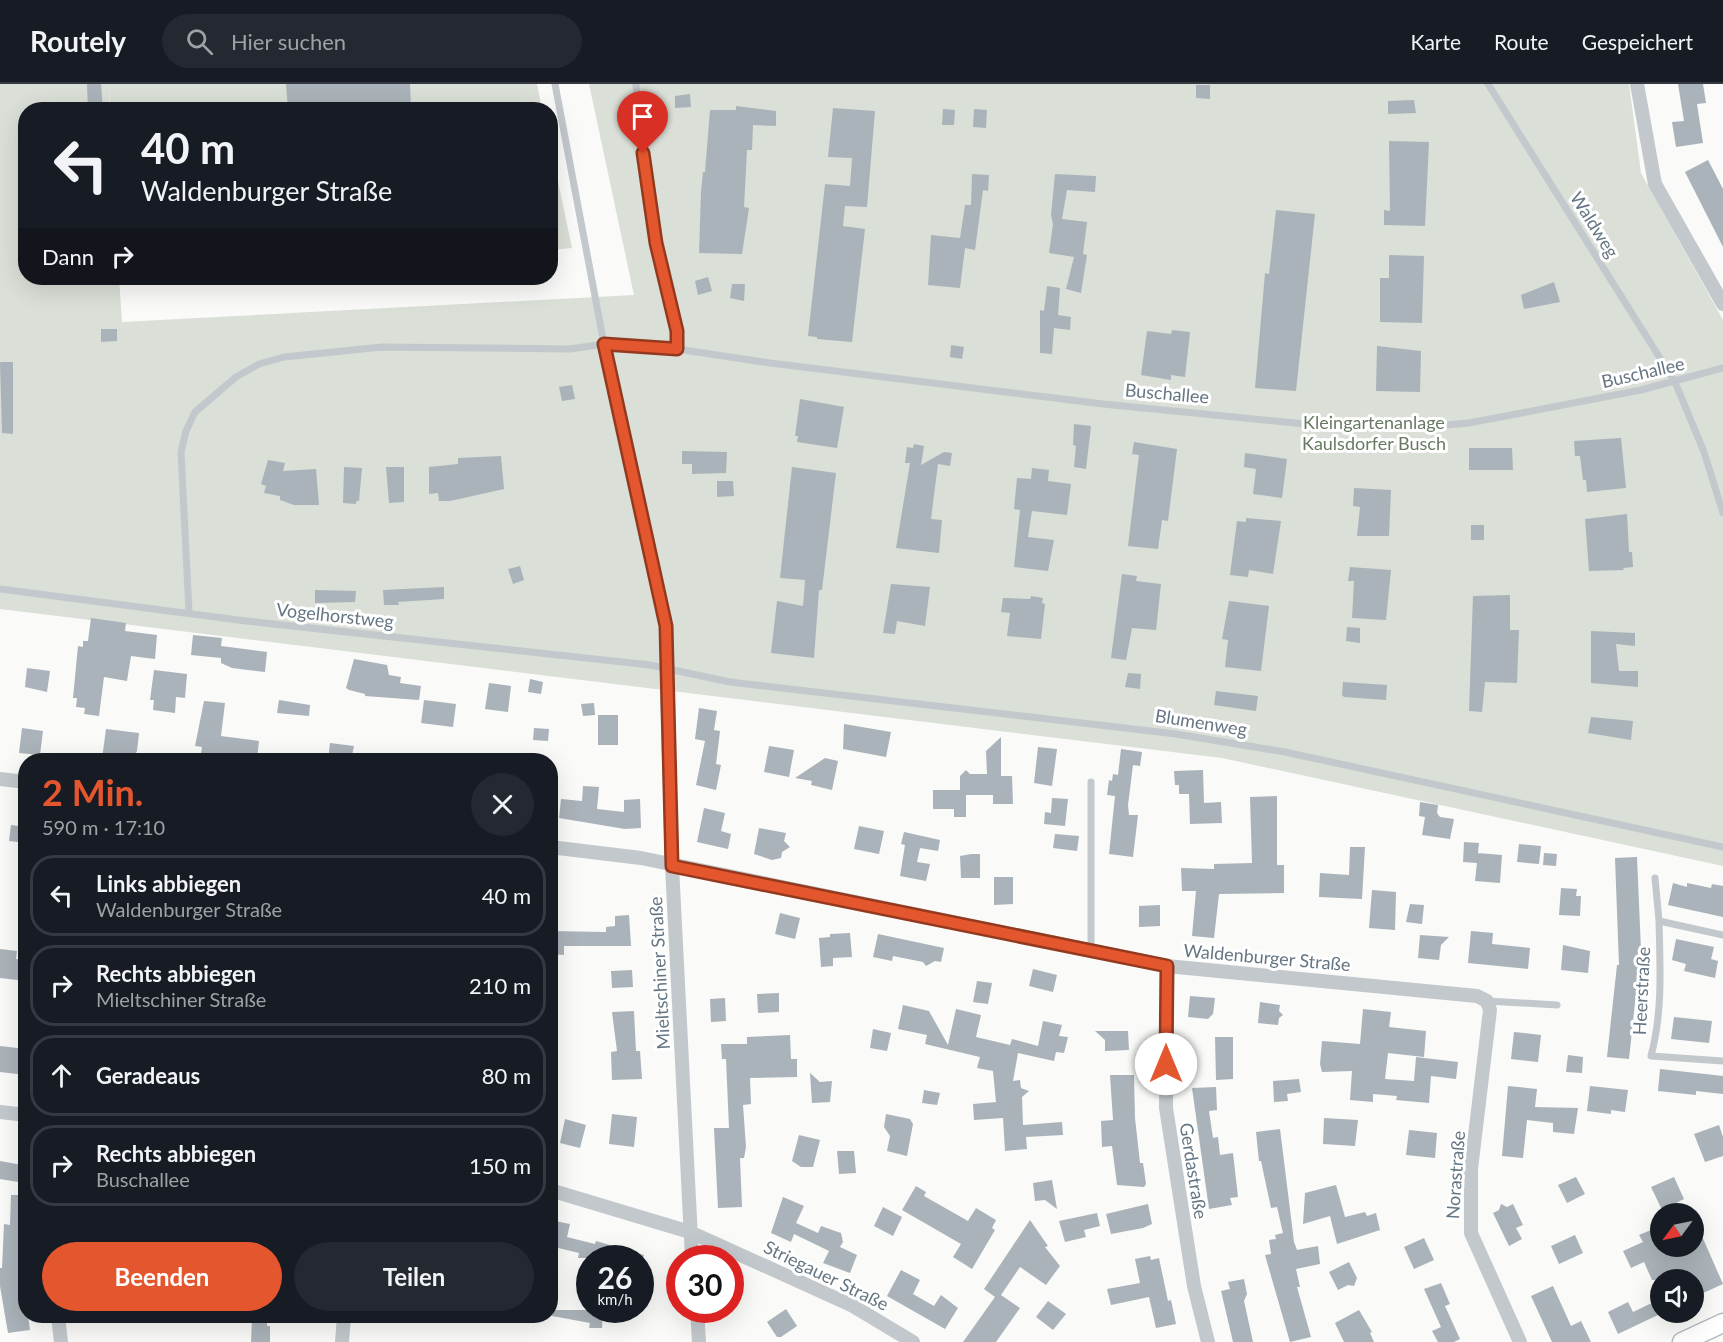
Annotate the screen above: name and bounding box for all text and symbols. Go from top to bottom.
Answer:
search box [162,14,582,68]
text: Routely [30,24,126,58]
icon: search [183,25,216,58]
text: Hier suchen [231,28,346,55]
text: Karte [1411,29,1461,54]
text: Route [1494,29,1549,54]
text: Gespeichert [1582,29,1693,54]
pin [617,91,668,153]
icon: arrive [626,100,659,133]
text: 40 m [141,123,235,173]
icon: left [42,126,120,204]
text: Waldenburger Straße [141,174,392,207]
street label: Waldweg [1566,187,1624,262]
icon: right [106,240,139,273]
text: Dann [42,243,94,270]
street label: Buschallee [1599,352,1686,392]
street label: Buschallee [1124,378,1210,408]
park label: Kleingartenanlage Kaulsdorfer Busch [1302,411,1446,454]
street label: Vogelhorstweg [275,598,395,632]
street label: Blumenweg [1154,704,1249,740]
text: 2 Min. [42,770,143,814]
button: close [471,773,534,836]
text: 590 m · 17:10 [42,815,165,839]
text: Links abbiegen [96,870,241,897]
icon: left [45,879,78,912]
text: 40 m [482,882,531,909]
street label: Mieltschiner Straße [644,896,674,1050]
text: Waldenburger Straße [96,897,282,921]
street label: Waldenburger Straße [1183,939,1351,975]
street label: Heerstraße [1628,946,1654,1036]
text: Rechts abbiegen [96,960,256,987]
icon: right [45,969,78,1002]
text: 210 m [469,972,531,999]
text: Mieltschiner Straße [96,987,266,1011]
position arrow [1134,1032,1198,1096]
icon: ahead [45,1059,78,1092]
text: Geradeaus [96,1062,200,1089]
text: 80 m [482,1062,531,1089]
street label: Gerdastraße [1176,1121,1212,1221]
street label: Norastraße [1441,1130,1469,1220]
text: Rechts abbiegen [96,1140,256,1167]
icon: right [45,1149,78,1182]
text: 150 m [469,1152,531,1179]
text: Buschallee [96,1167,190,1191]
north arrow [1650,1203,1704,1257]
map controls [1650,1203,1704,1323]
street label: Striegauer Straße [761,1235,892,1315]
button: Beenden [42,1242,282,1311]
button: Teilen [294,1242,534,1311]
speed limit sign: 30 [666,1245,744,1323]
text: 26 [598,1259,632,1295]
button: sound [1650,1269,1704,1323]
text: km/h [597,1290,633,1308]

